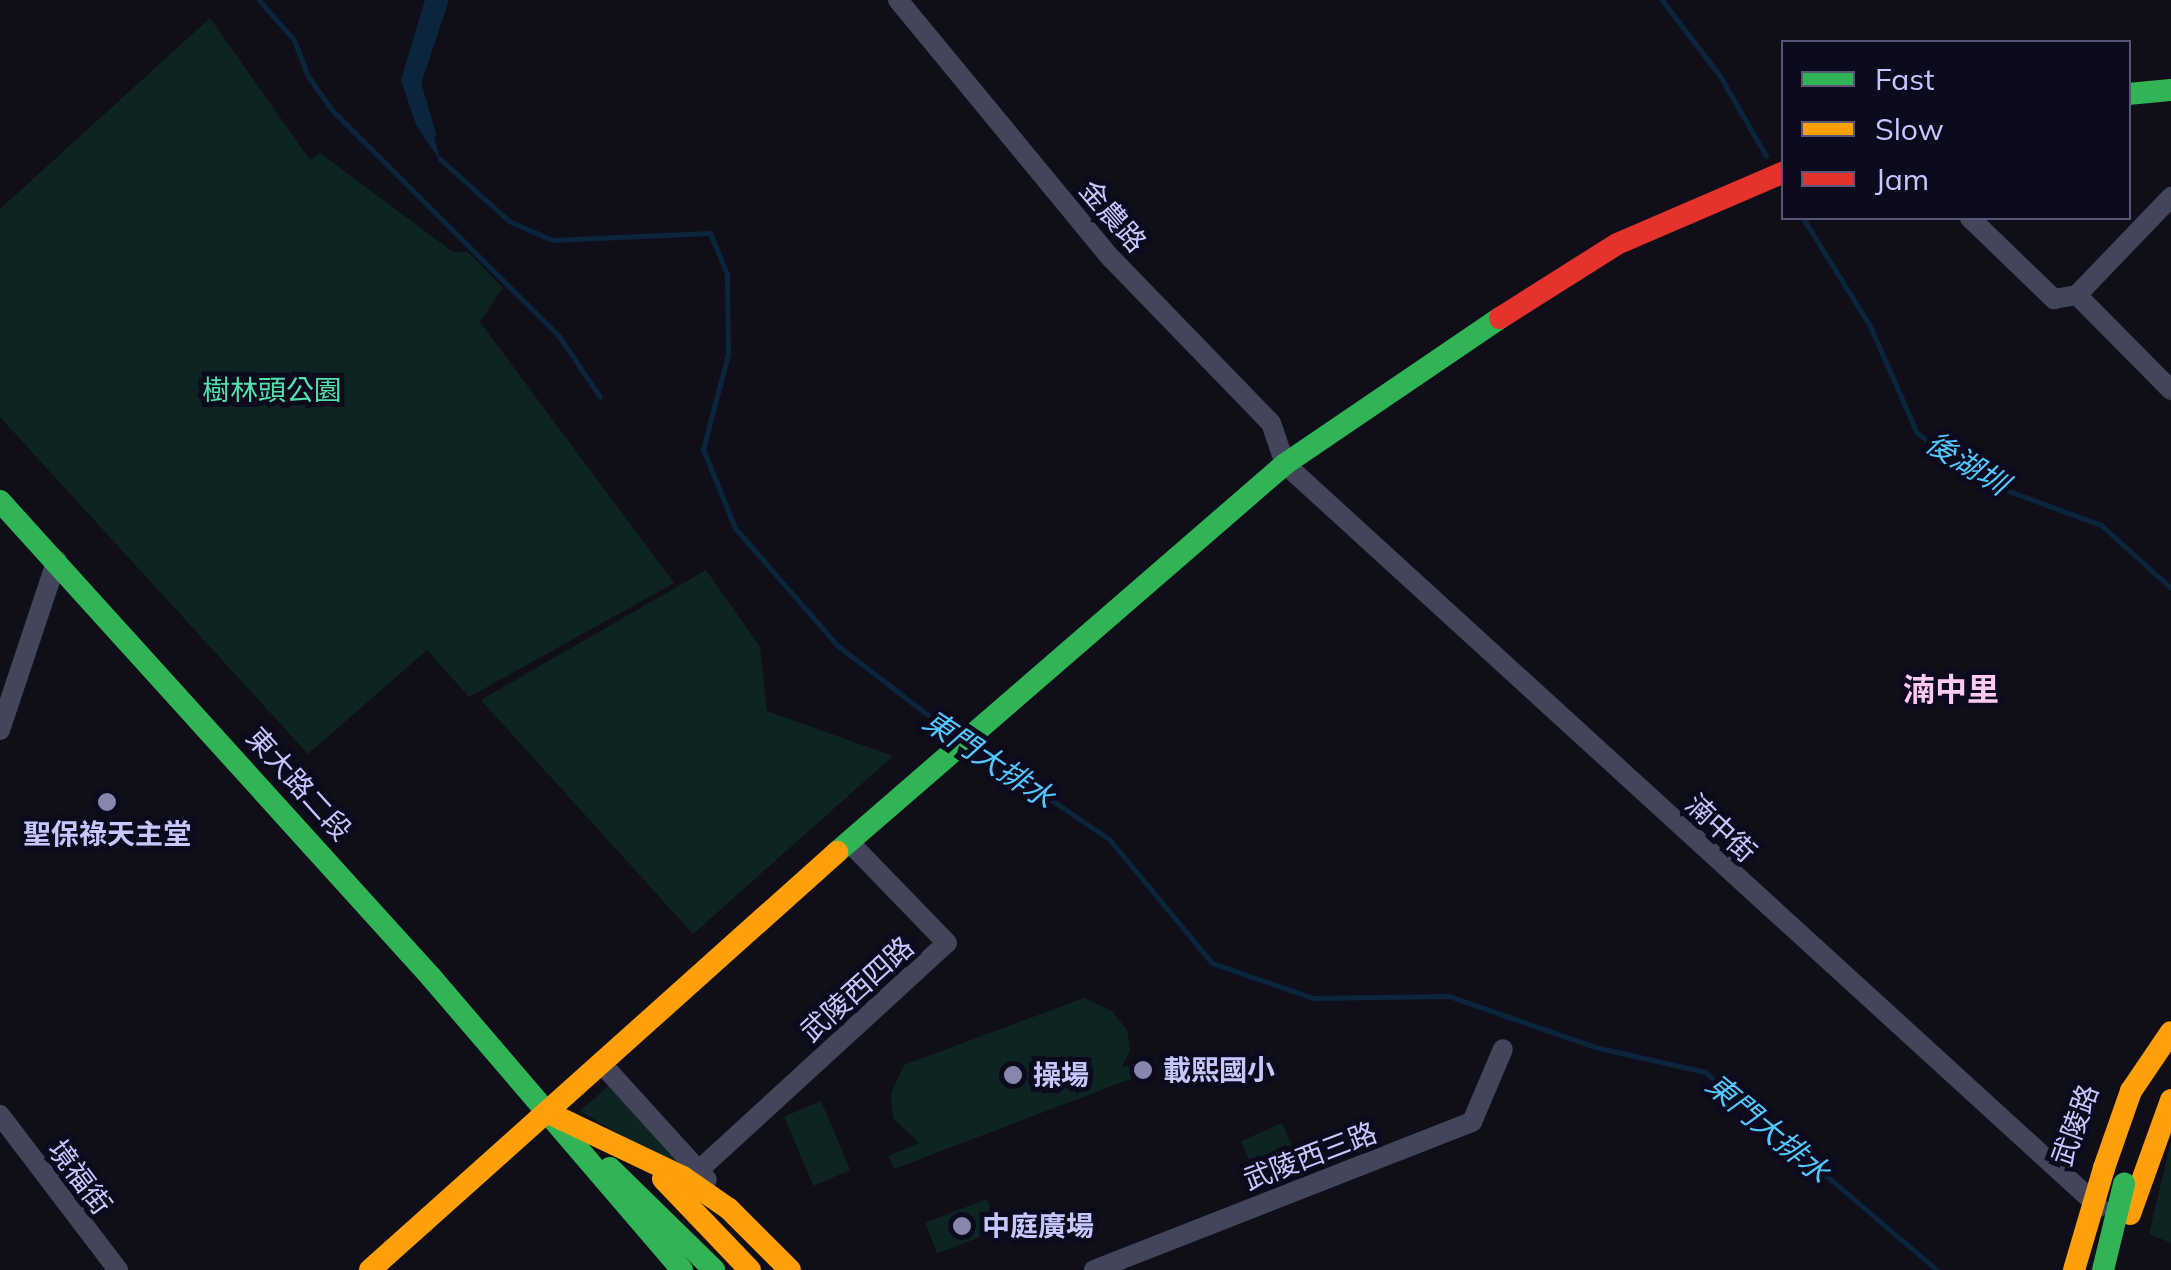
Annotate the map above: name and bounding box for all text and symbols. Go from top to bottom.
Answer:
legend [1781,40,2131,220]
text: Fast [1875,60,1935,98]
text: Slow [1875,110,1944,148]
text: Jam [1875,160,1929,198]
street label: 金農路 [1073,173,1153,259]
park label: 樹林頭公園 [202,373,342,407]
water label: 後湖圳 [1919,424,2015,502]
district label: 湳中里 [1903,670,1999,708]
water label: 東門大排水 [917,702,1061,816]
street label: 東大路二段 [240,721,358,847]
street label: 湳中街 [1679,787,1763,869]
marker: 聖保祿天主堂 [96,791,118,813]
place label: 聖保祿天主堂 [23,817,191,851]
street label: 武陵西四路 [794,930,920,1048]
place label: 載熙國小 [1163,1053,1275,1087]
place label: 操場 [1033,1058,1089,1092]
marker: 載熙國小 [1132,1059,1154,1081]
marker: 操場 [1002,1064,1024,1086]
water label: 東門大排水 [1699,1066,1837,1190]
street label: 武陵路 [2045,1080,2105,1170]
street label: 武陵西三路 [1239,1115,1381,1197]
street label: 境福街 [41,1133,119,1221]
place label: 中庭廣場 [982,1209,1094,1243]
marker: 中庭廣場 [951,1215,973,1237]

